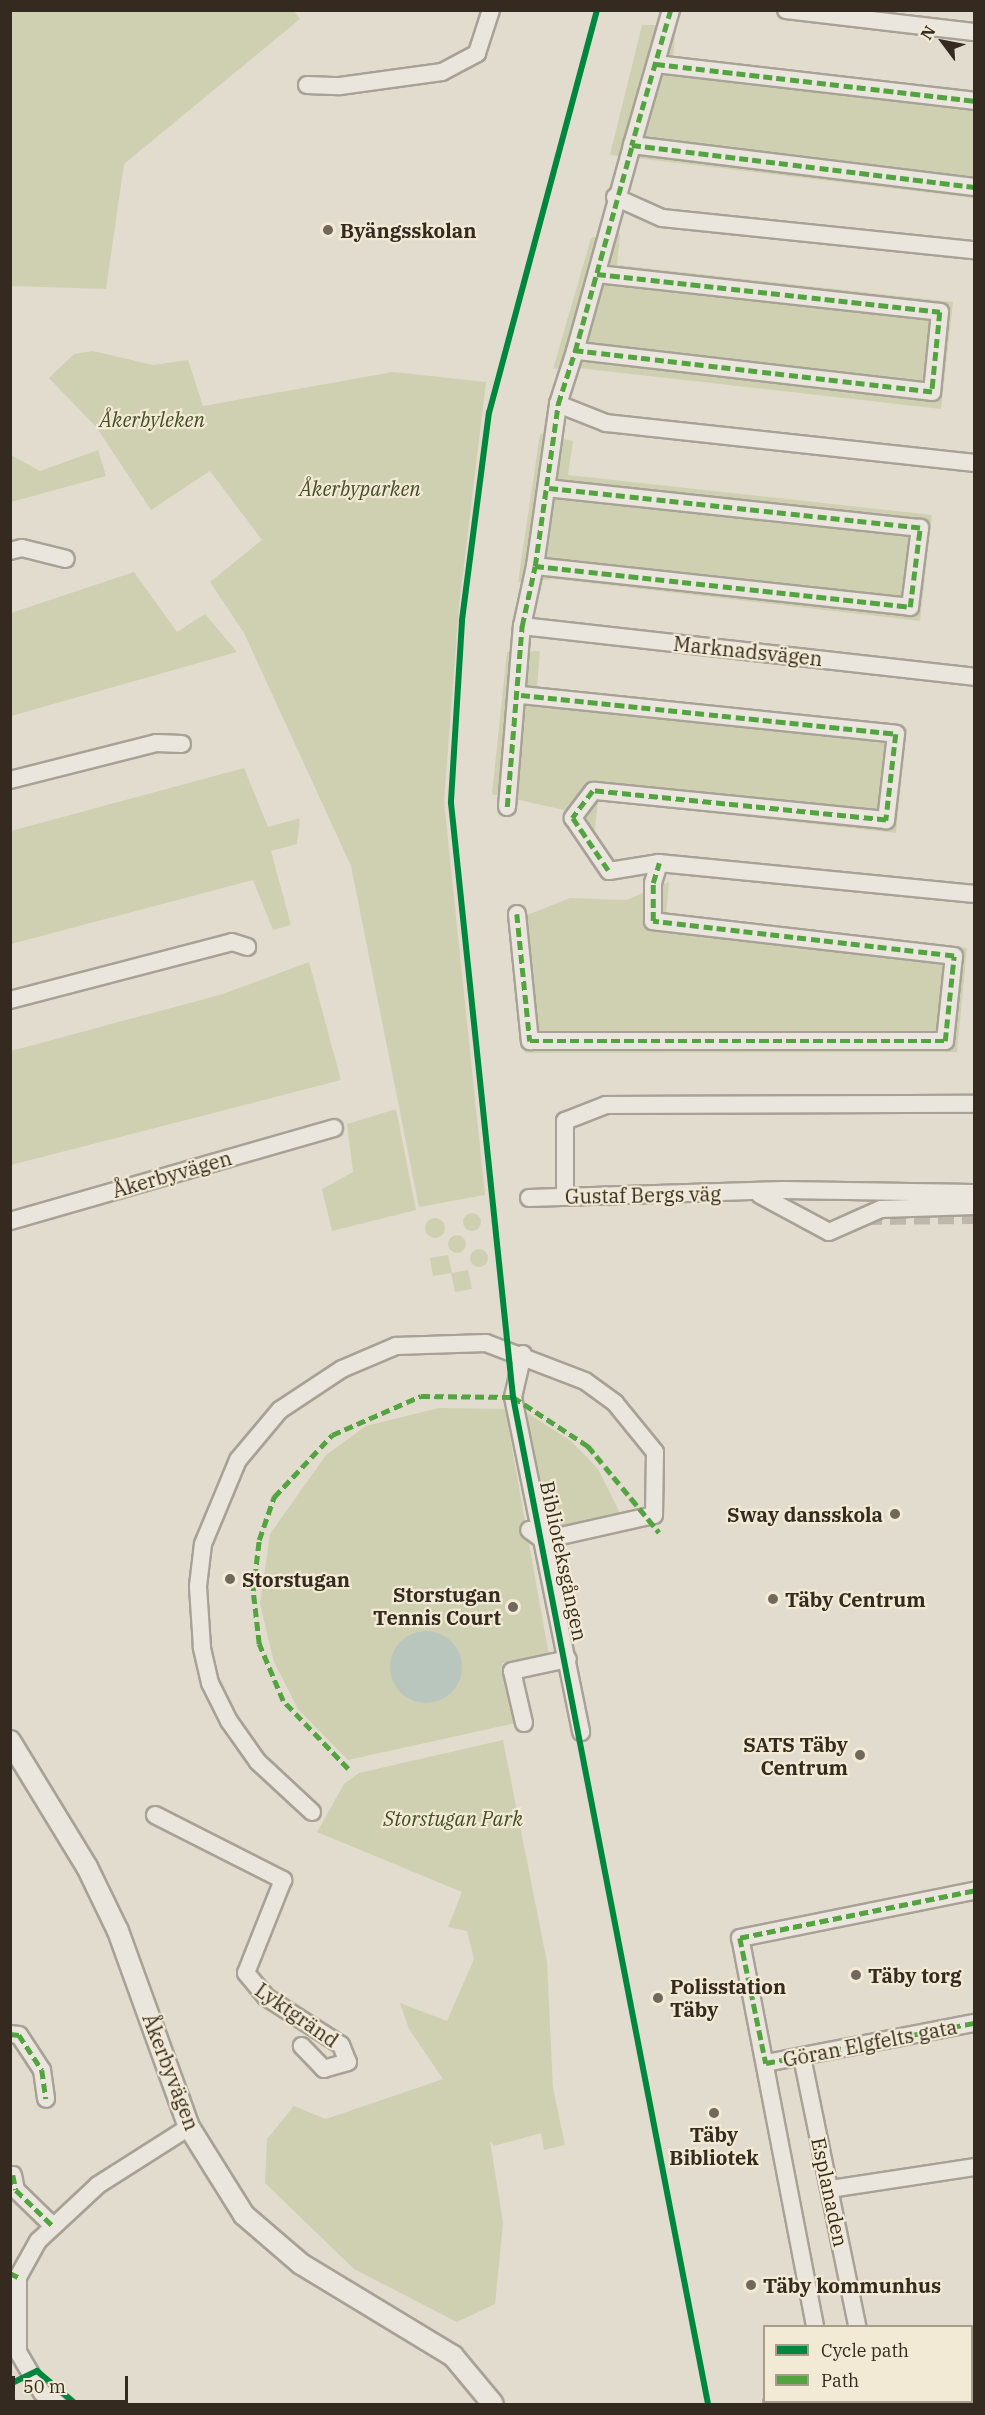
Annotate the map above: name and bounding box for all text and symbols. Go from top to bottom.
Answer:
north arrow [913,12,973,72]
text: N [916,22,940,43]
place label: Byängsskolan [340,218,476,242]
marker: Byängsskolan [321,223,335,237]
park label: Åkerbyleken [99,407,205,431]
park label: Åkerbyparken [299,476,421,500]
street label: Marknadsvägen [672,631,824,671]
street label: Åkerbyvägen [110,1146,234,1202]
street label: Gustaf Bergs väg [565,1182,721,1208]
street label: Biblioteksgången [535,1479,593,1643]
place label: Sway dansskola [727,1502,883,1526]
marker: Sway dansskola [888,1507,902,1521]
place label: Storstugan [242,1567,350,1591]
marker: Storstugan [223,1572,237,1586]
place label: Storstugan Tennis Court [373,1583,501,1630]
place label: Täby Centrum [785,1587,926,1611]
marker: Täby Centrum [766,1592,780,1606]
marker: Storstugan Tennis Court [506,1600,520,1614]
place label: SATS Täby Centrum [743,1732,848,1779]
marker: SATS Täby Centrum [853,1748,867,1762]
park label: Storstugan Park [383,1806,523,1830]
place label: Täby torg [868,1963,962,1987]
marker: Täby torg [849,1968,863,1982]
place label: Polisstation Täby [670,1974,786,2021]
street label: Lyktgränd [251,1978,343,2052]
marker: Polisstation Täby [651,1991,665,2005]
street label: Åkerbyvägen [138,2010,204,2134]
street label: Göran Elgfelts gata [781,2014,959,2072]
marker: Täby Bibliotek [707,2106,721,2120]
place label: Täby Bibliotek [669,2122,759,2169]
street label: Esplanaden [807,2135,853,2249]
place label: Täby kommunhus [763,2273,941,2297]
marker: Täby kommunhus [744,2278,758,2292]
legend [763,2325,973,2403]
text: Cycle path [821,2339,909,2362]
scale bar [15,2364,130,2402]
text: Path [821,2369,859,2392]
text: 50 m [23,2375,66,2398]

